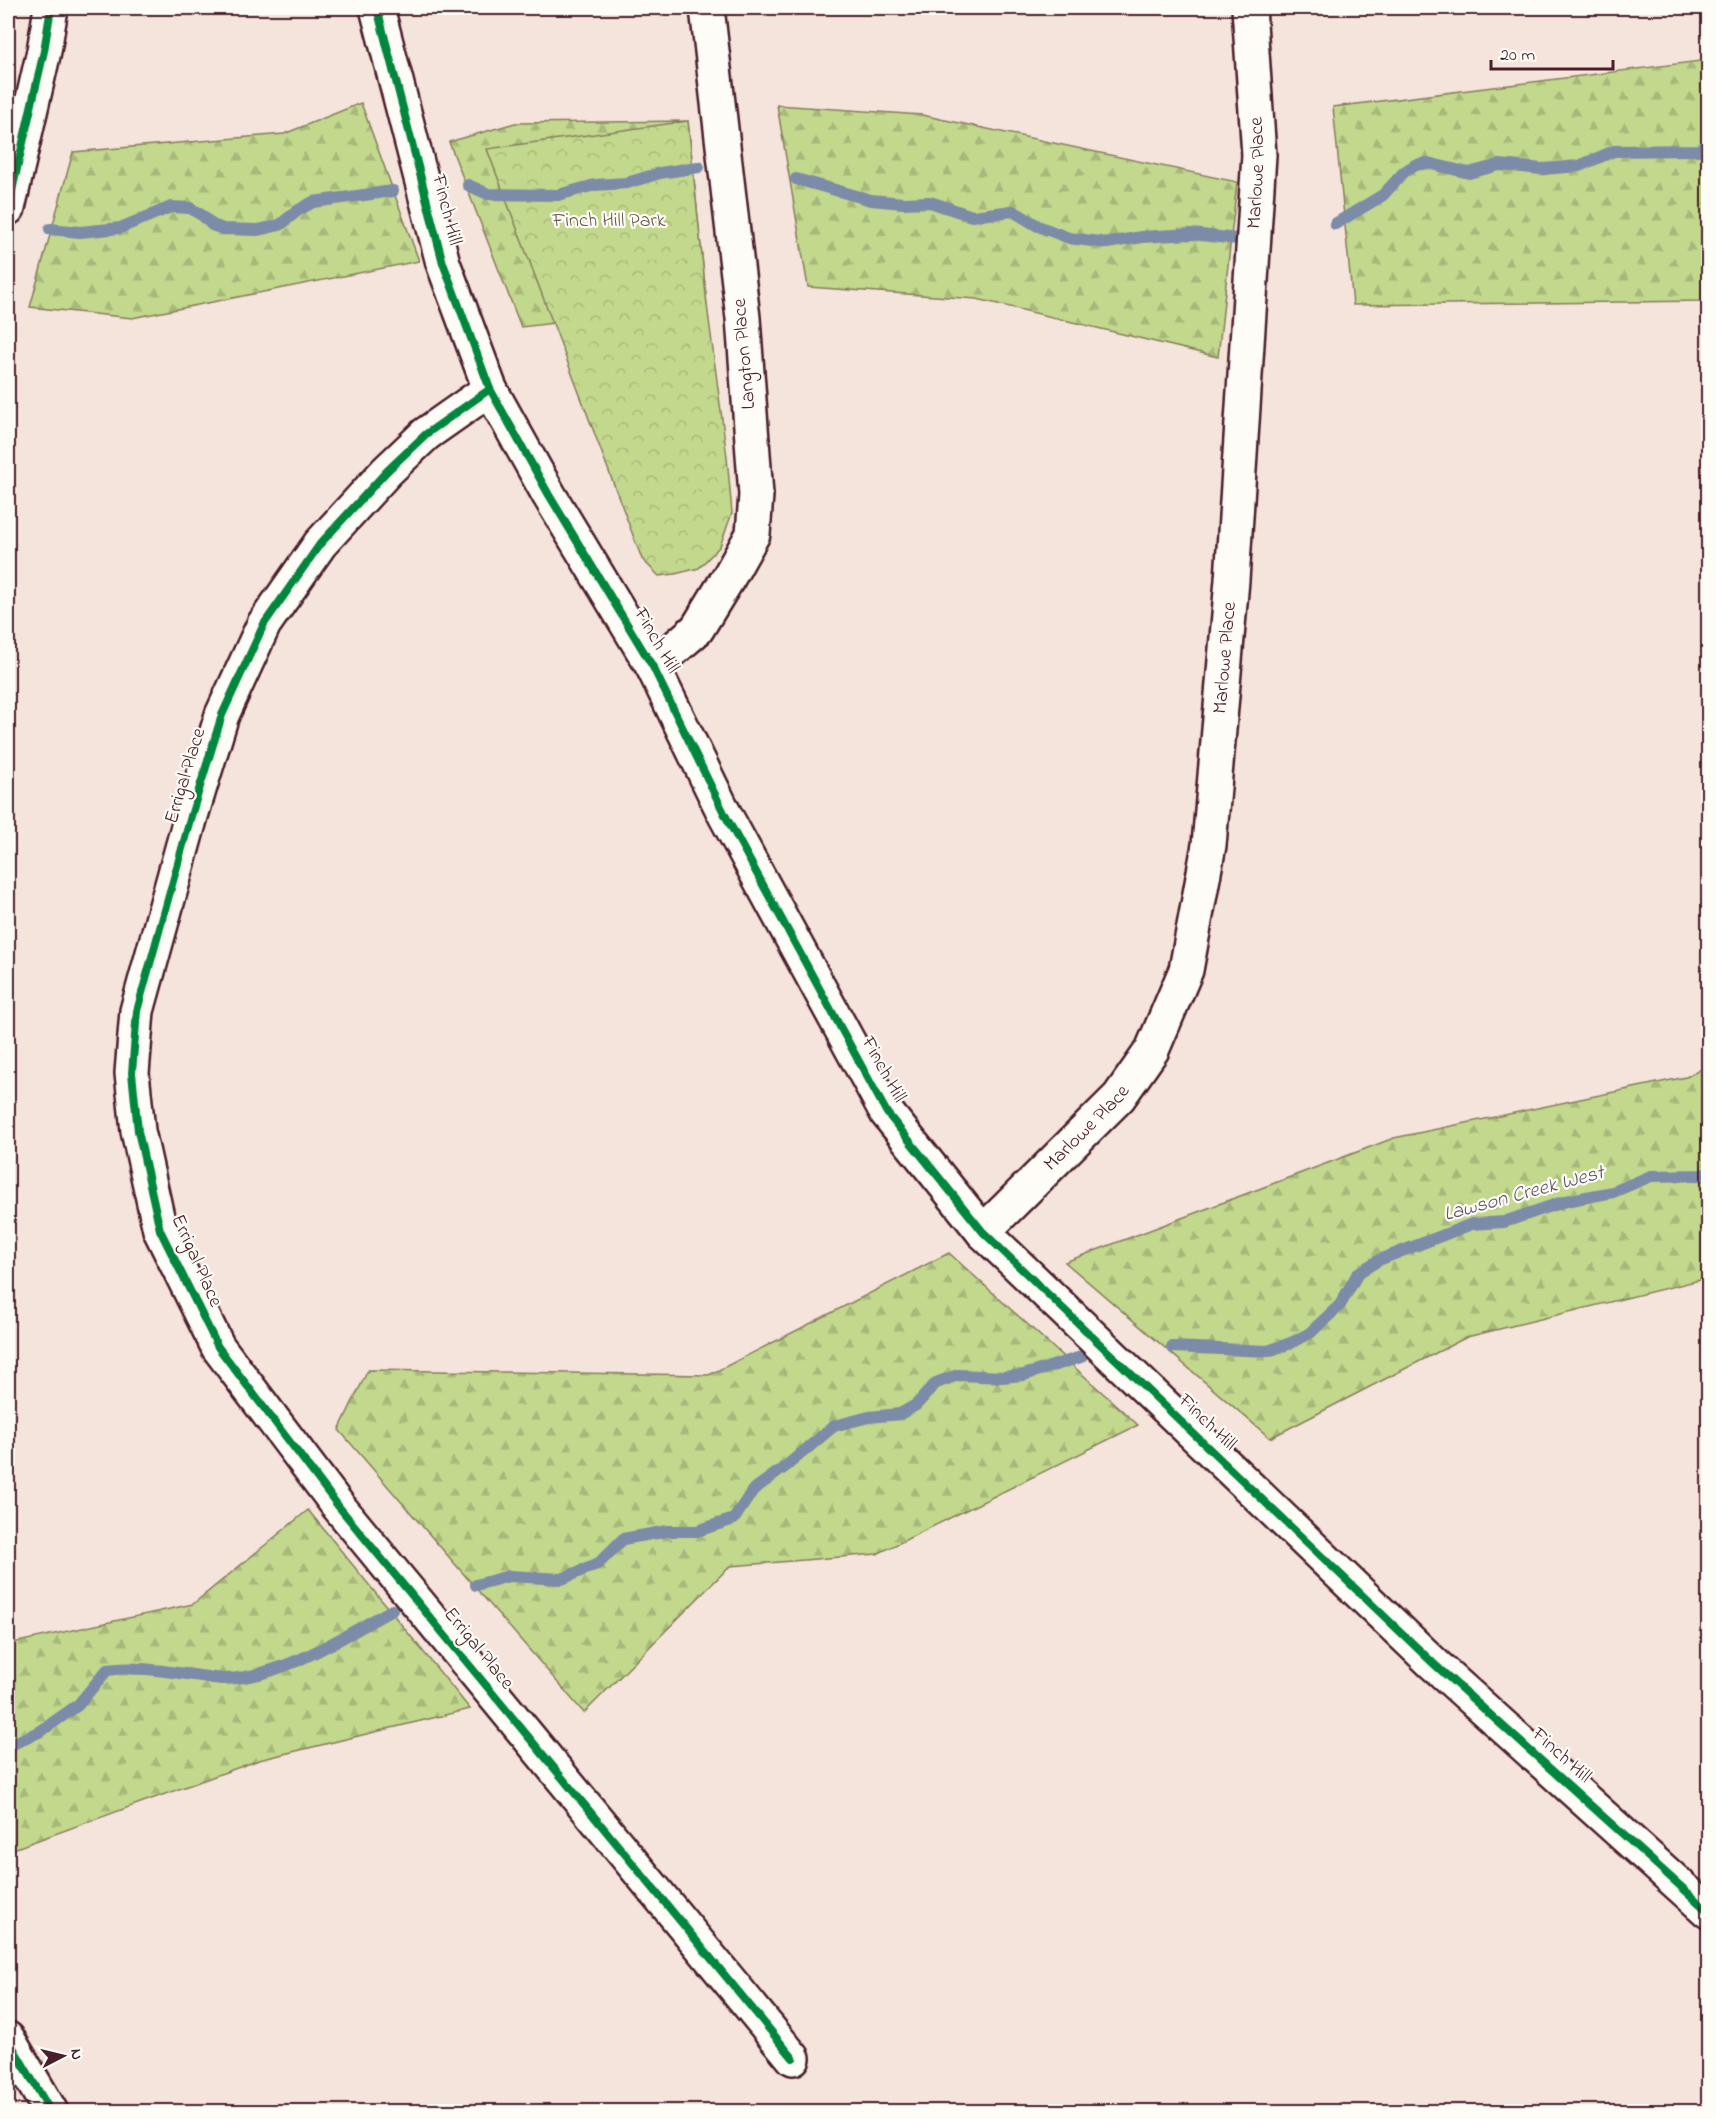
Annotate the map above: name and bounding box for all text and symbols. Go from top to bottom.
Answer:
scale bar [1491,33,1612,71]
text: 20 m [1500,43,1535,69]
street label: Marlowe Place [1240,116,1274,230]
street label: Finch Hill [423,171,469,248]
park label: Finch Hill Park [552,207,666,236]
street label: Langton Place [726,297,765,411]
street label: Marlowe Place [1206,600,1245,715]
street label: Finch Hill [625,602,686,679]
street label: Errigal Place [158,725,215,828]
street label: Finch Hill [852,1031,913,1108]
street label: Marlowe Place [1037,1079,1138,1178]
water label: Lawson Creek West [1441,1158,1609,1230]
street label: Errigal Place [162,1210,229,1312]
street label: Finch Hill [1170,1387,1243,1458]
street label: Errigal Place [435,1602,520,1697]
street label: Finch Hill [1524,1721,1597,1791]
north arrow [33,2026,93,2086]
text: N [63,2048,88,2061]

